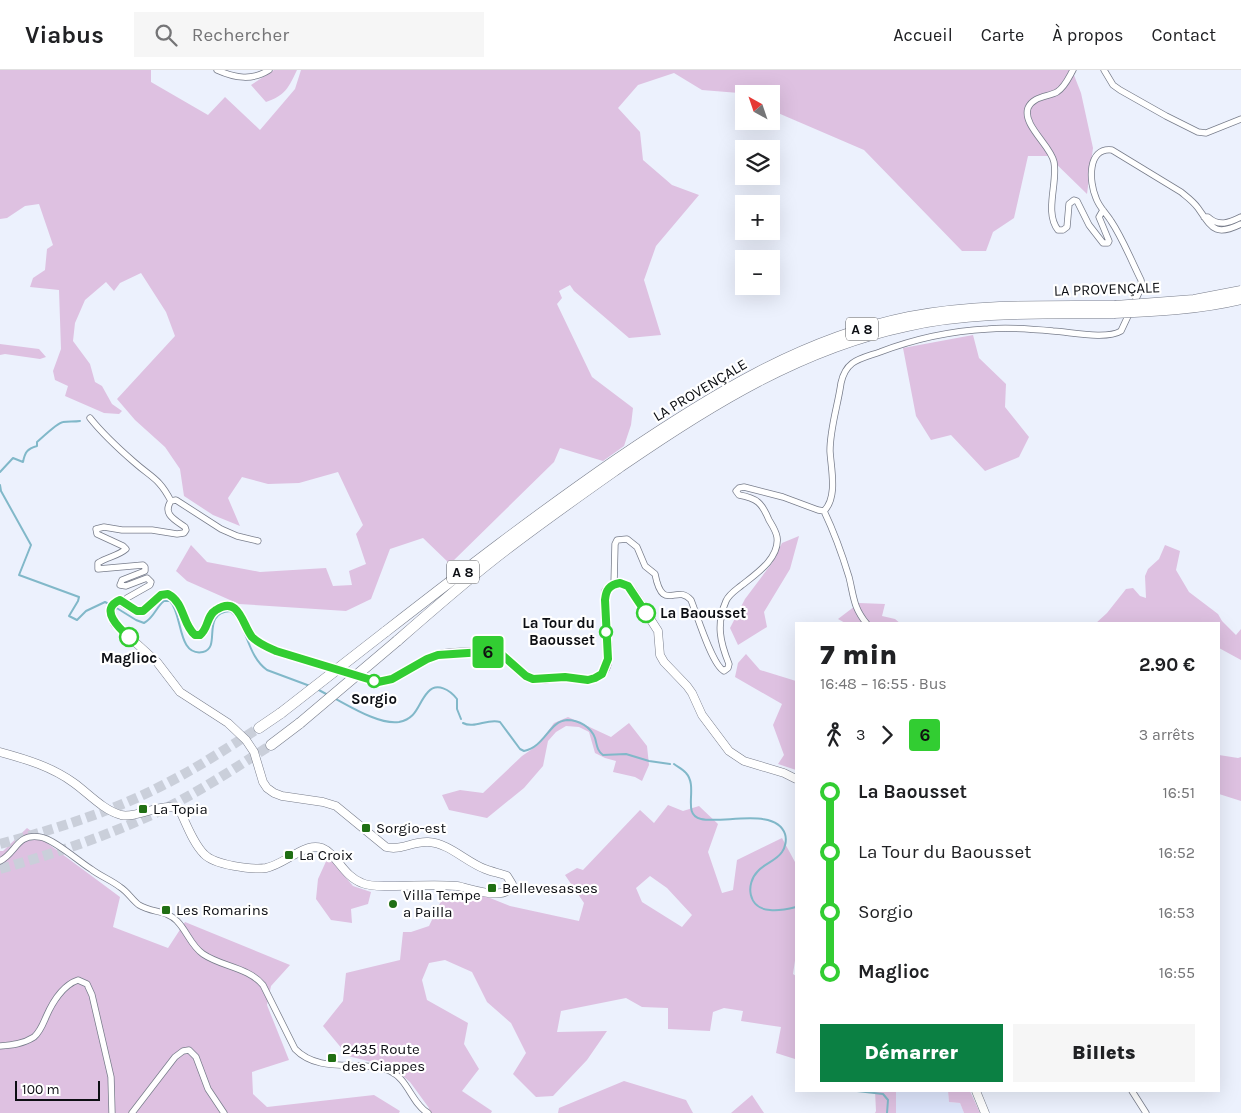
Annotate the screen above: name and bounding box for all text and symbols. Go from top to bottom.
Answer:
search box [134,12,484,57]
text: Viabus [25,21,104,49]
icon: search [152,21,180,49]
text: Rechercher [192,24,289,46]
text: Accueil [893,24,953,46]
text: Carte [981,24,1024,46]
text: À propos [1052,24,1124,46]
text: Contact [1152,24,1216,46]
north arrow [735,85,780,130]
map controls [735,85,780,295]
button: layers [735,140,780,185]
button: + [735,195,780,240]
button: − [735,250,780,295]
street label: LA PROVENÇALE [1053,278,1161,300]
road number: A 8 [846,318,878,340]
street label: LA PROVENÇALE [650,355,750,425]
road number: A 8 [447,561,479,584]
marker: La Baousset [636,603,656,623]
place label: La Baousset [660,604,746,622]
place label: La Tour du Baousset [522,614,595,649]
marker: La Tour du Baousset [599,625,613,639]
marker: Maglioc [119,627,139,647]
line badge: 6 [472,636,504,668]
text: 7 min [820,638,897,671]
text: 6 [483,641,493,663]
place label: Maglioc [101,649,157,667]
text: 2.90 € [1139,654,1195,676]
marker: Sorgio [367,674,381,688]
text: 16:48 – 16:55 · Bus [820,674,947,693]
place label: Sorgio [351,690,397,708]
icon: walk [820,721,848,749]
icon: forward [873,721,901,749]
text: 6 [919,724,930,746]
text: 3 [856,725,865,744]
text: 3 arrêts [1139,725,1195,744]
text: La Baousset [858,781,967,803]
text: 16:51 [1163,783,1195,802]
place label: La Topia [153,800,208,818]
marker: La Topia [137,803,149,815]
place label: Sorgio-est [376,819,446,837]
marker: Sorgio-est [360,822,372,834]
text: La Tour du Baousset [858,841,1031,863]
text: 16:52 [1159,843,1195,862]
place label: La Croix [299,846,353,864]
marker: La Croix [283,849,295,861]
place label: Bellevesasses [502,879,598,897]
marker: Bellevesasses [486,882,498,894]
place label: Villa Tempe a Pailla [403,886,481,921]
marker: Villa Tempe a Pailla [387,898,399,910]
place label: Les Romarins [176,901,269,919]
text: Sorgio [858,901,913,923]
text: 16:53 [1158,903,1195,922]
marker: Les Romarins [160,904,172,916]
text: Maglioc [858,961,930,983]
text: 16:55 [1159,963,1195,982]
button: Démarrer [820,1024,1003,1082]
button: Billets [1013,1024,1195,1082]
place label: 2435 Route des Ciappes [342,1040,425,1075]
marker: 2435 Route des Ciappes [326,1052,338,1064]
scale bar [15,1078,100,1101]
text: 100 m [22,1081,60,1098]

